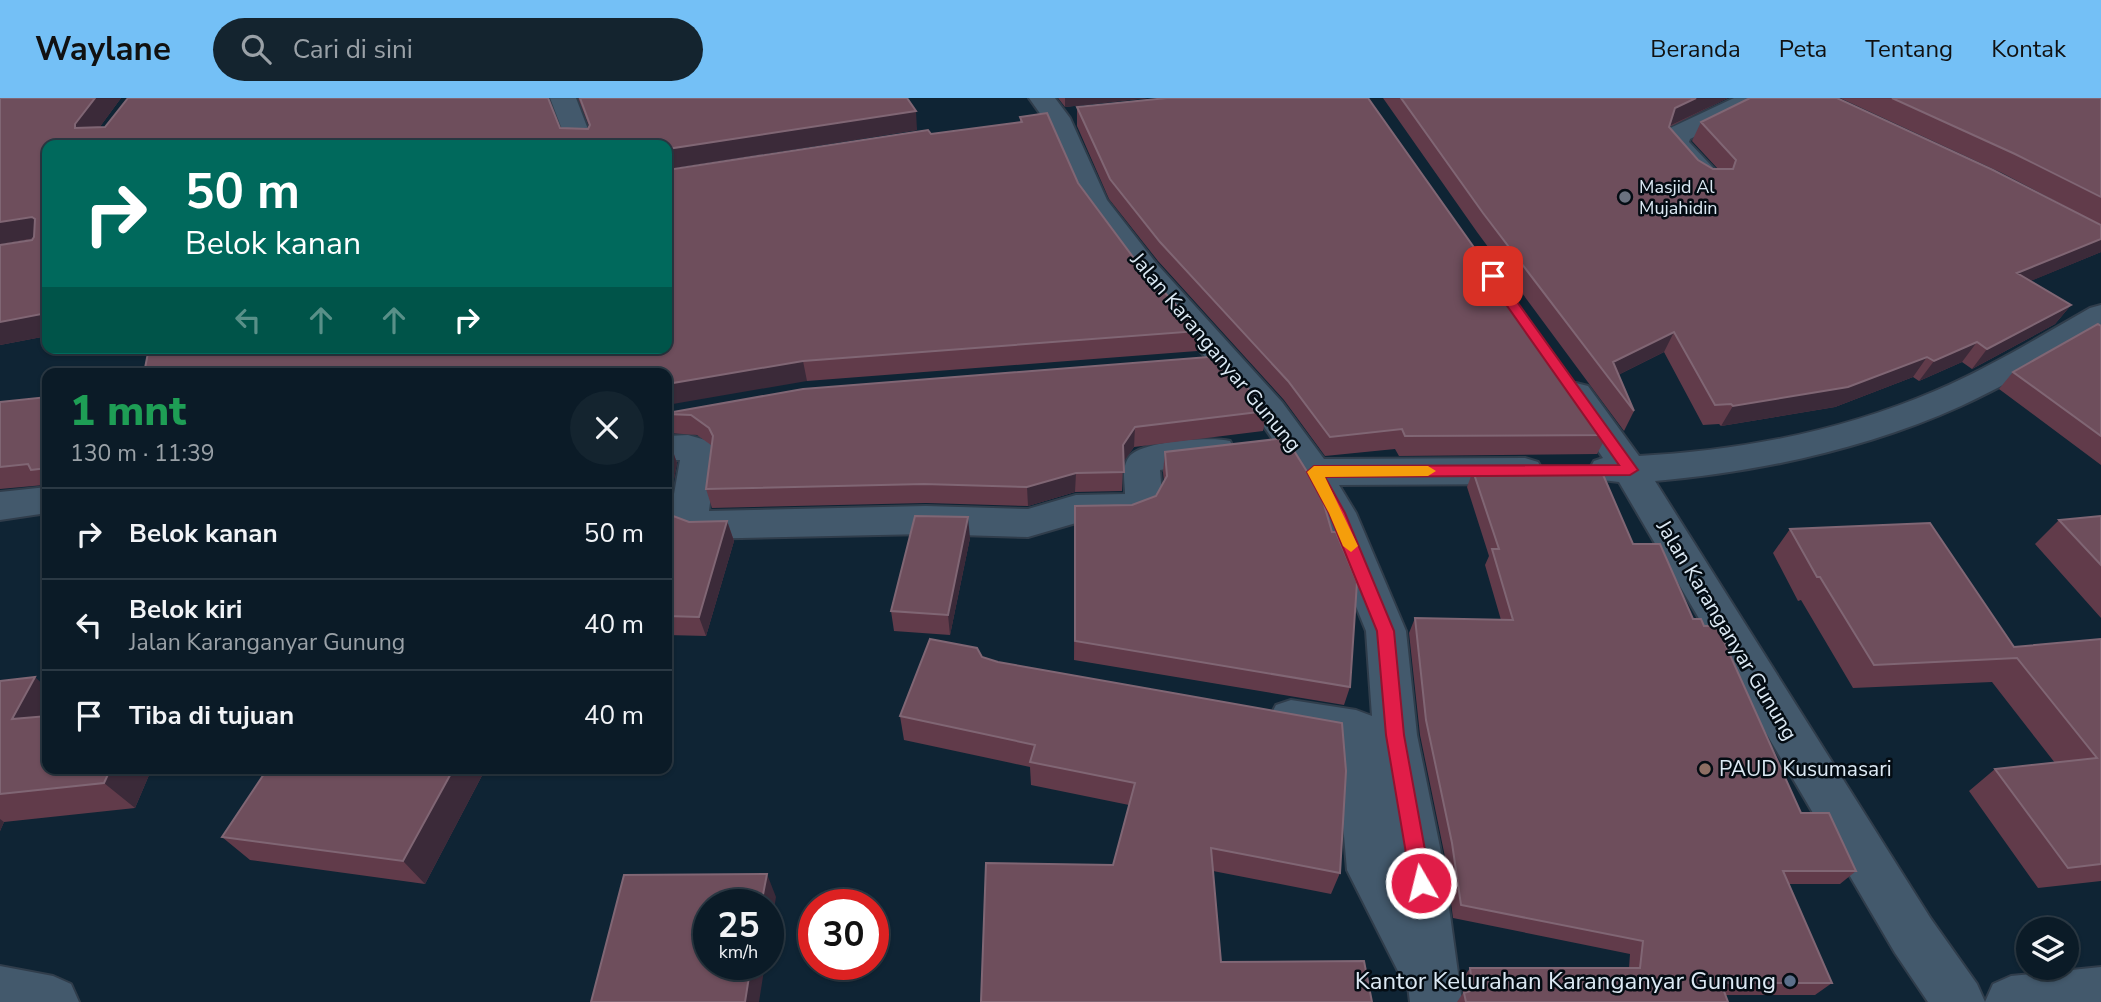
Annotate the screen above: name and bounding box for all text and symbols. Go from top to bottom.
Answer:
search box [213,18,703,81]
text: Waylane [35,27,171,72]
icon: search [237,30,275,68]
text: Cari di sini [293,32,413,67]
text: Beranda [1650,33,1741,65]
text: Peta [1779,33,1827,65]
text: Tentang [1865,33,1953,65]
text: Kontak [1991,33,2066,65]
text: 50 m [185,158,300,225]
icon: right [70,168,161,259]
place label: Masjid Al Mujahidin [1639,175,1718,220]
marker: Masjid Al Mujahidin [1617,189,1633,205]
text: Belok kanan [185,222,361,265]
street label: Jalan Karanganyar Gunung [1124,246,1308,458]
pin [1463,246,1523,306]
icon: arrive [1474,257,1512,295]
icon: left [229,301,267,339]
icon: ahead [302,301,340,339]
icon: ahead [375,301,413,339]
icon: right [448,301,486,339]
text: 1 mnt [70,383,186,440]
button: close [570,391,644,465]
text: 130 m · 11:39 [70,438,215,469]
street label: Jalan Karanganyar Gunung [1650,514,1804,745]
icon: right [70,515,108,553]
text: Belok kanan [129,516,278,551]
text: 50 m [584,516,644,551]
text: Belok kiri [129,592,242,627]
icon: left [70,606,108,644]
text: 40 m [584,607,644,642]
text: Jalan Karanganyar Gunung [129,627,405,658]
icon: arrive [70,697,108,735]
text: Tiba di tujuan [129,698,294,733]
text: 40 m [584,698,644,733]
place label: PAUD Kusumasari [1719,755,1892,783]
marker: PAUD Kusumasari [1697,761,1713,777]
position arrow [1384,846,1458,920]
speed limit sign: 30 [798,889,889,980]
text: 25 [717,902,760,949]
map controls [2016,917,2079,980]
button: layers [2016,917,2079,980]
text: km/h [719,940,758,964]
place label: Kantor Kelurahan Karanganyar Gunung [1355,965,1776,997]
marker: Kantor Kelurahan Karanganyar Gunung [1782,973,1798,989]

